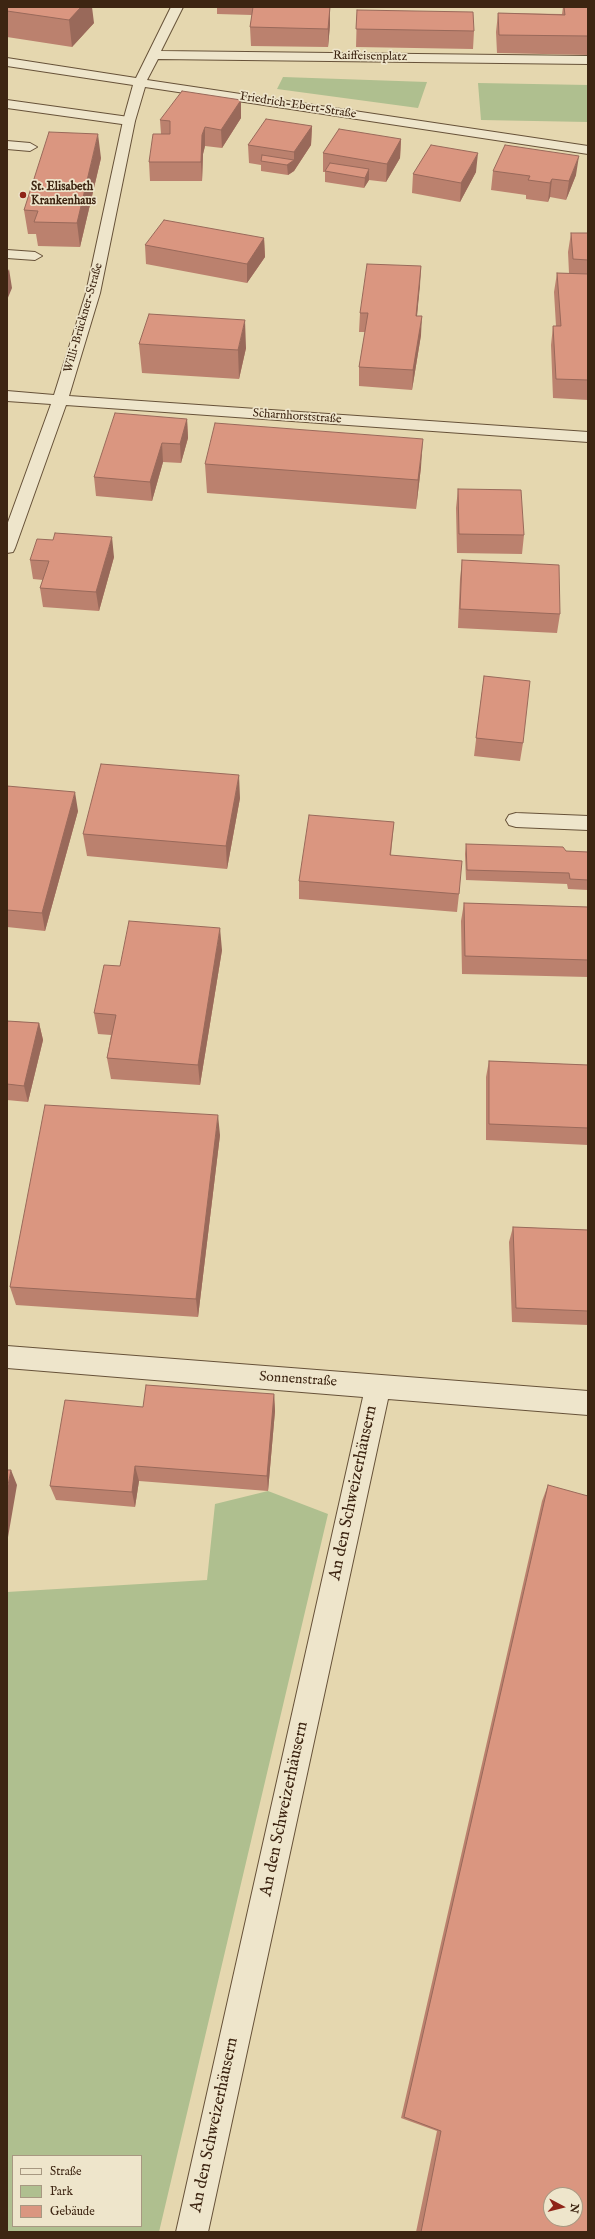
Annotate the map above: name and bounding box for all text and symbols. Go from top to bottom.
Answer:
street label: Raiffeisenplatz [333,49,407,65]
street label: Friedrich-Ebert-Straße [239,90,357,122]
place label: St. Elisabeth Krankenhaus [31,181,96,209]
marker: St. Elisabeth Krankenhaus [18,190,28,200]
street label: Willi-Brückner-Straße [61,261,107,375]
street label: Scharnhorststraße [252,407,342,427]
street label: Sonnenstraße [258,1369,338,1391]
street label: An den Schweizerhäusern [325,1404,383,1582]
street label: An den Schweizerhäusern [256,1720,314,1898]
street label: An den Schweizerhäusern [186,2036,244,2214]
legend [12,2155,142,2227]
text: Straße [50,2164,82,2179]
text: Park [50,2184,73,2199]
north arrow [543,2187,583,2227]
text: N [566,2203,581,2214]
text: Gebäude [50,2204,95,2219]

